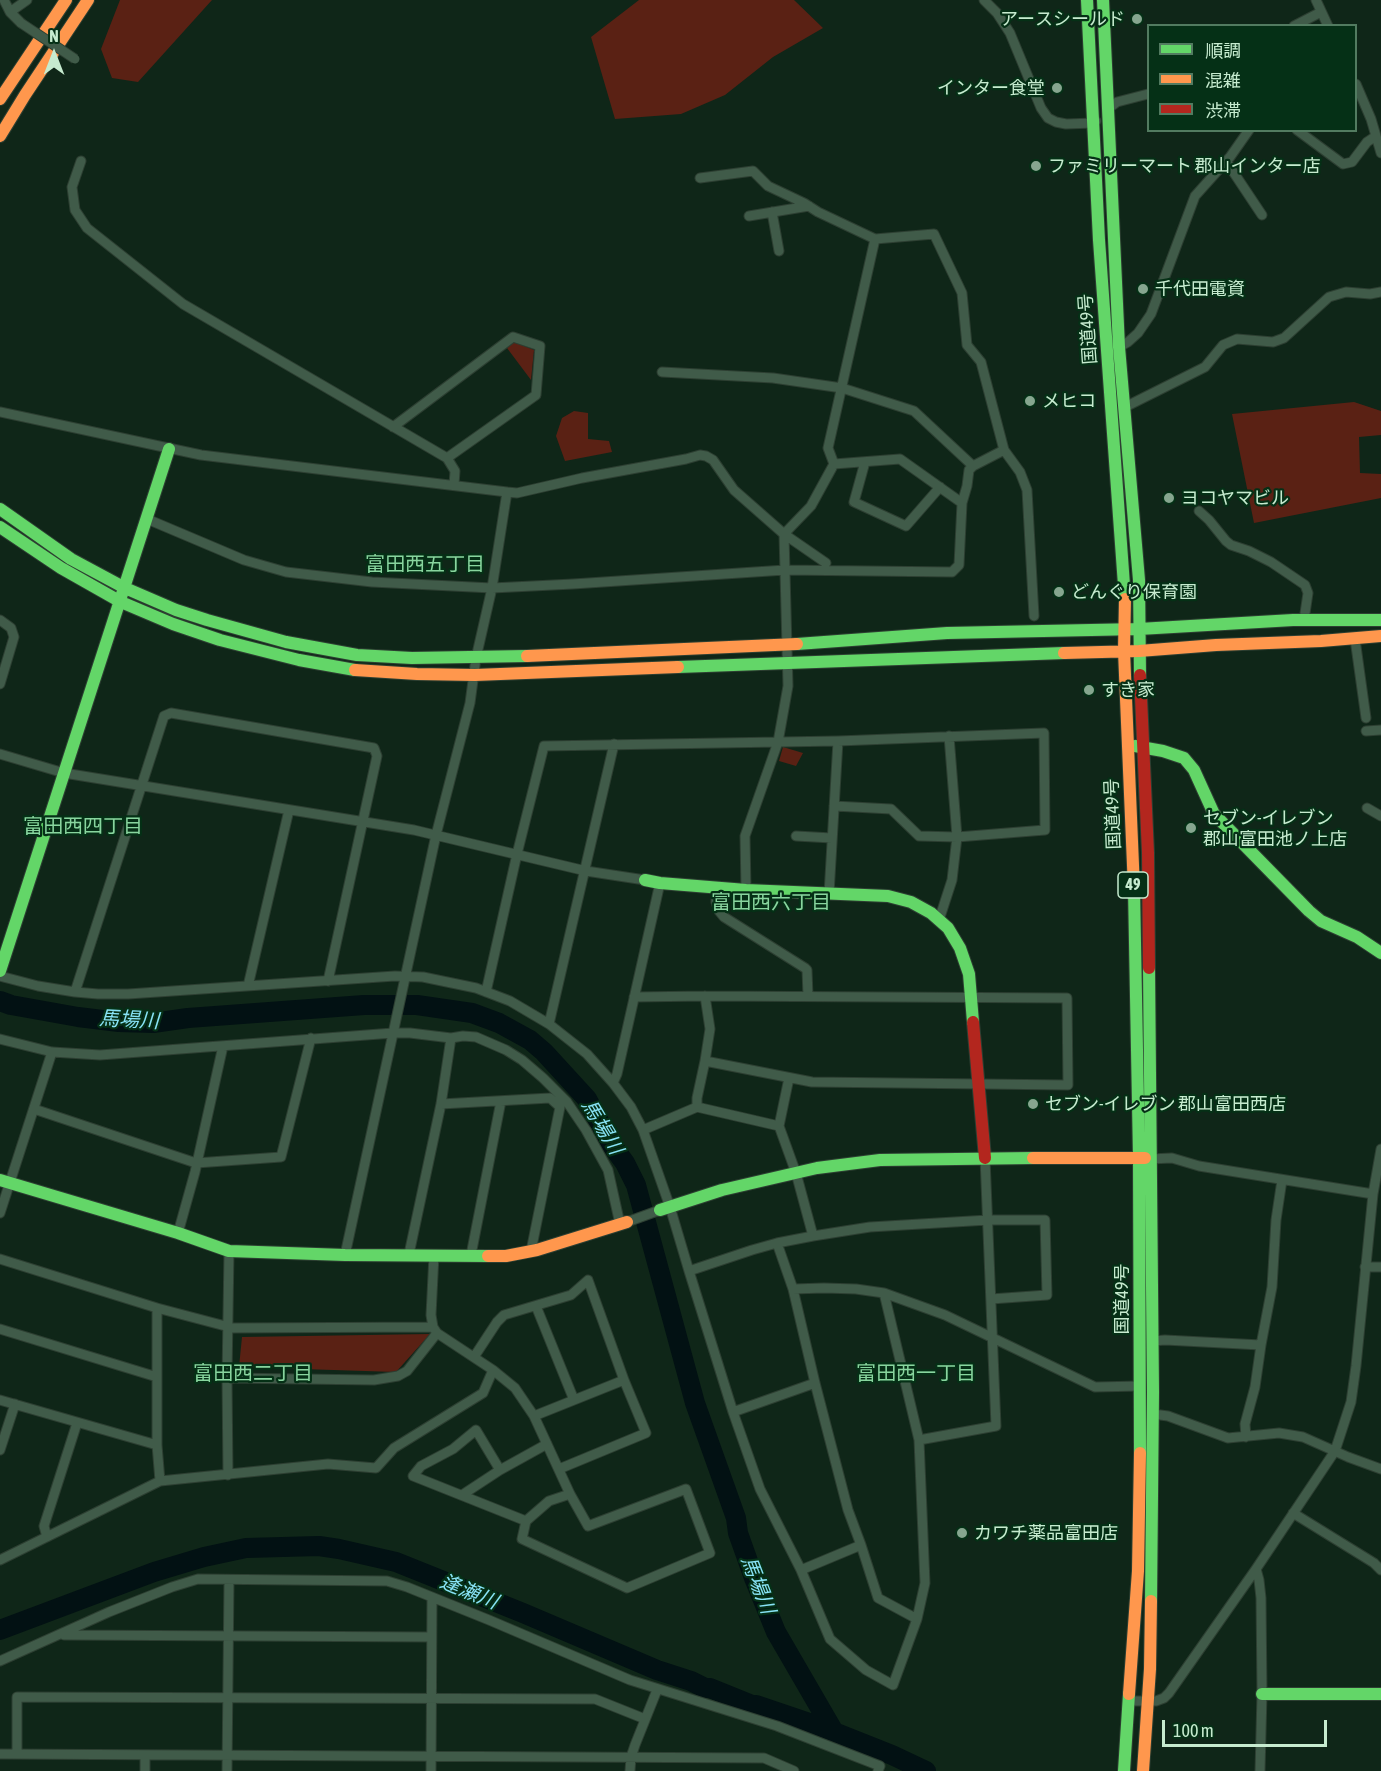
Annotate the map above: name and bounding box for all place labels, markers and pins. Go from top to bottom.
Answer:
place label: アースシールド [1000,8,1125,30]
marker: アースシールド [1130,12,1144,26]
place label: インター食堂 [937,77,1045,99]
marker: インター食堂 [1050,81,1064,95]
place label: ファミリーマート 郡山インター店 [1048,155,1320,177]
marker: ファミリーマート 郡山インター店 [1029,159,1043,173]
place label: 千代田電資 [1155,278,1245,300]
marker: 千代田電資 [1136,282,1150,296]
place label: メヒコ [1042,390,1096,412]
marker: メヒコ [1023,394,1037,408]
place label: ヨコヤマビル [1181,487,1289,509]
marker: ヨコヤマビル [1162,491,1176,505]
place label: どんぐり保育園 [1071,581,1197,603]
marker: どんぐり保育園 [1052,585,1066,599]
place label: すき家 [1101,679,1155,701]
marker: すき家 [1082,683,1096,697]
place label: セブン-イレブン 郡山富田池ノ上店 [1203,807,1347,850]
marker: セブン-イレブン 郡山富田池ノ上店 [1184,821,1198,835]
place label: セブン-イレブン 郡山富田西店 [1045,1093,1286,1115]
marker: セブン-イレブン 郡山富田西店 [1026,1097,1040,1111]
place label: カワチ薬品富田店 [974,1522,1118,1544]
marker: カワチ薬品富田店 [955,1526,969,1540]

